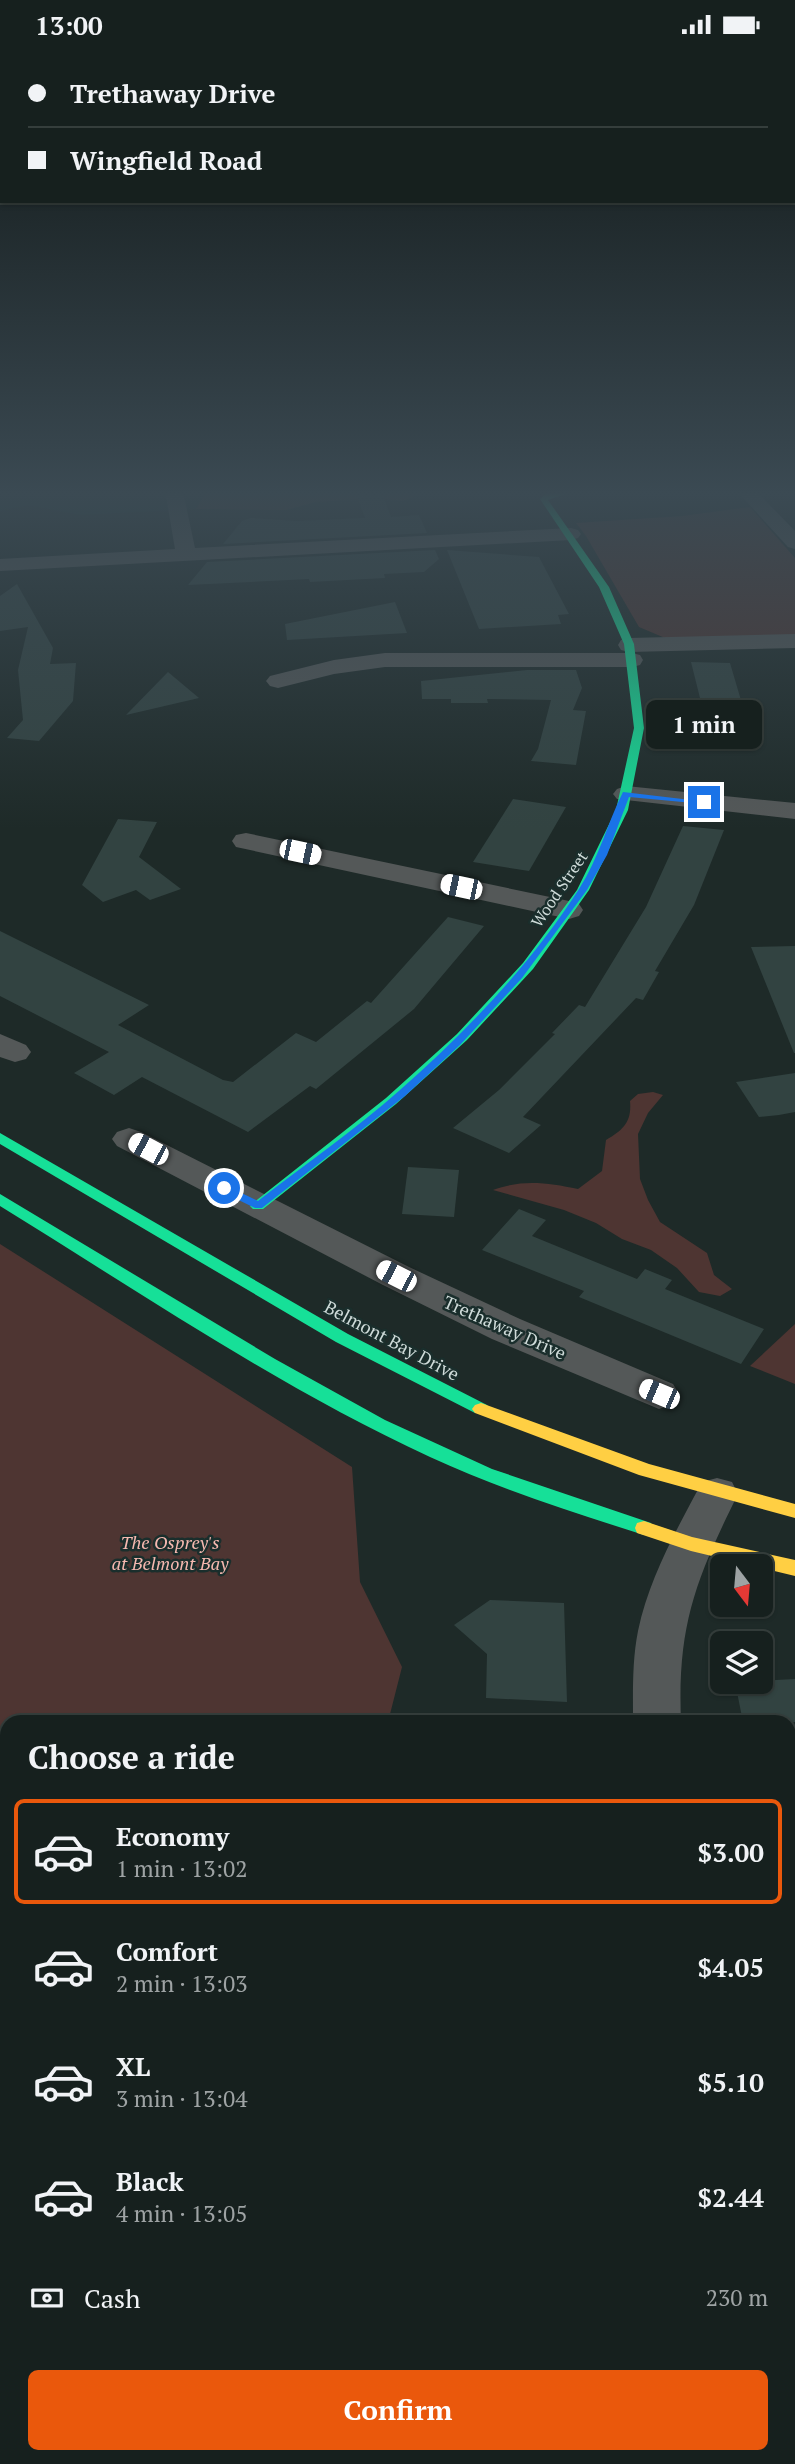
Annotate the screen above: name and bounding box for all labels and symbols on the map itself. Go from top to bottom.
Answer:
callout: 1 min [646,701,762,749]
route end [688,786,720,818]
car [278,837,323,867]
street label: Wood Street [526,847,592,931]
car [439,872,484,902]
car [125,1130,172,1168]
route start [208,1172,240,1204]
car [373,1257,420,1295]
street label: Trethaway Drive [440,1289,570,1365]
street label: Belmont Bay Drive [320,1294,464,1386]
car [636,1376,683,1412]
park label: The Osprey's at Belmont Bay [112,1530,229,1575]
north arrow [710,1554,774,1617]

